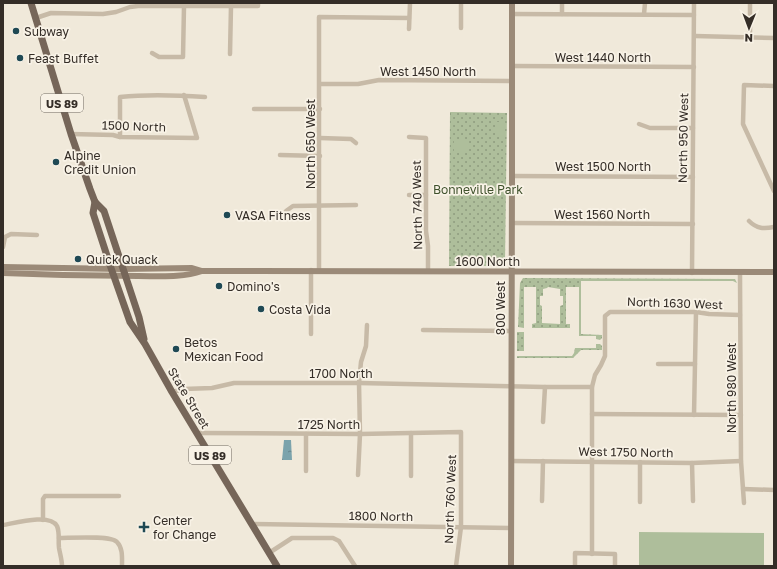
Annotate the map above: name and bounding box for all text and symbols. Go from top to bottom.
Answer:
north arrow [729,8,769,48]
place label: Subway [24,24,69,39]
marker: Subway [11,26,21,36]
text: N [745,32,753,45]
street label: West 1440 North [555,50,651,65]
place label: Feast Buffet [28,51,99,66]
marker: Feast Buffet [15,53,25,63]
street label: West 1450 North [380,64,476,79]
street label: North 950 West [675,93,691,183]
road number: US 89 [41,94,83,112]
street label: North 650 West [303,99,318,189]
street label: 1500 North [102,117,166,135]
place label: Alpine Credit Union [64,148,136,177]
marker: Alpine Credit Union [51,157,61,167]
street label: West 1500 North [555,159,651,174]
street label: North 740 West [409,160,425,250]
park label: Bonneville Park [433,182,523,197]
street label: West 1560 North [554,207,650,222]
place label: VASA Fitness [235,208,311,223]
marker: VASA Fitness [222,210,232,220]
place label: Quick Quack [86,252,158,267]
marker: Quick Quack [73,254,83,264]
street label: 1600 North [456,254,520,269]
place label: Domino's [227,279,280,294]
marker: Domino's [214,281,224,291]
street label: 800 West [493,281,508,335]
street label: North 1630 West [627,294,723,312]
place label: Costa Vida [269,302,331,317]
marker: Costa Vida [256,304,266,314]
place label: Betos Mexican Food [184,335,263,364]
street label: North 980 West [724,343,739,433]
marker: Betos Mexican Food [171,344,181,354]
street label: State Street [165,364,213,432]
street label: 1700 North [309,366,373,381]
street label: 1725 North [298,417,360,432]
street label: West 1750 North [578,444,674,460]
road number: US 89 [189,446,231,464]
street label: North 760 West [441,454,459,544]
street label: 1800 North [349,508,413,524]
place label: Center for Change [153,513,216,542]
marker: Center for Change [138,521,150,533]

